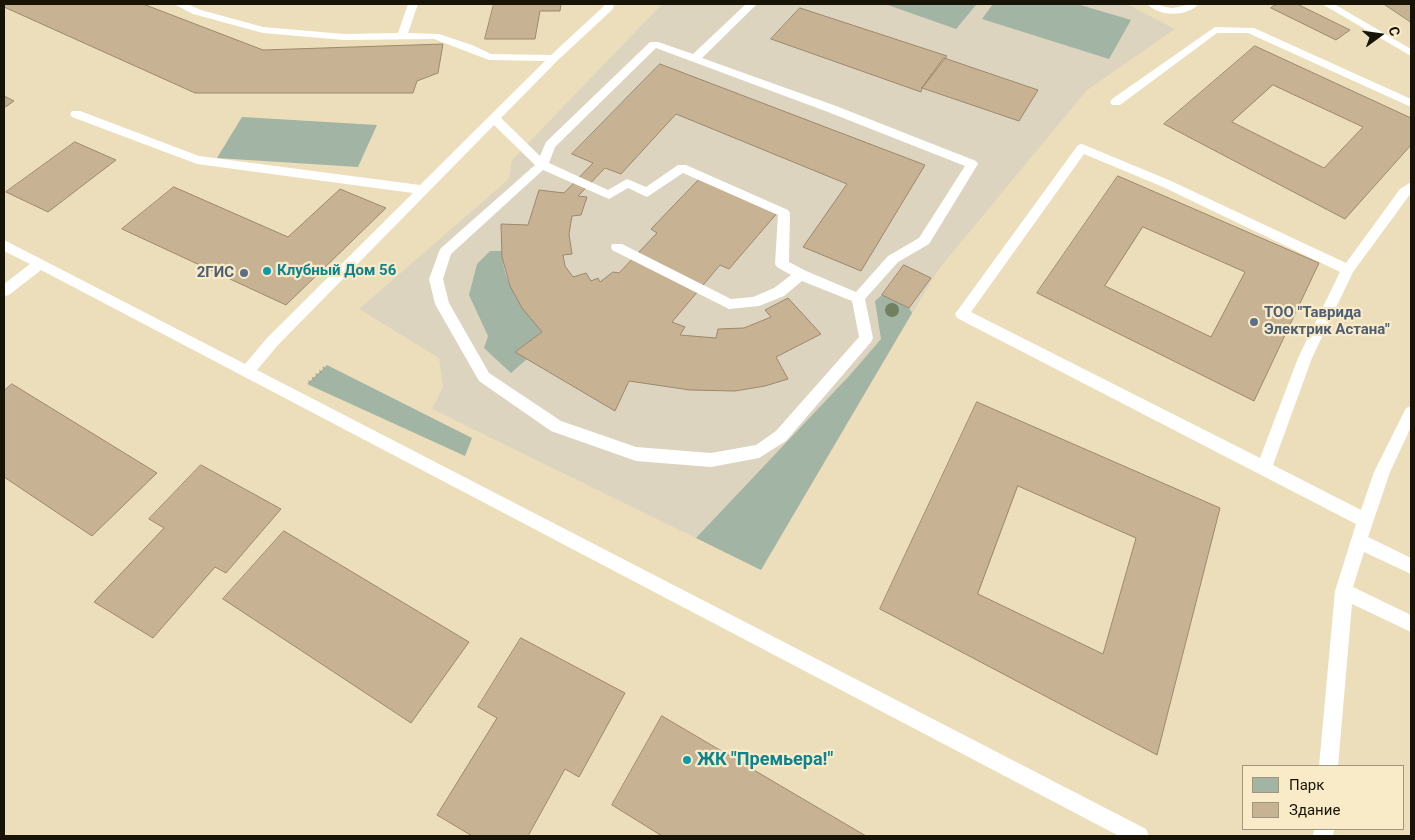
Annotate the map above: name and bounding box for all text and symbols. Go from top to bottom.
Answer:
north arrow [1355,10,1405,60]
text: С [1386,25,1403,38]
place label: Клубный Дом 56 [277,262,396,280]
place label: 2ГИС [197,264,234,282]
marker: Клубный Дом 56 [261,265,273,277]
marker: 2ГИС [238,267,250,279]
place label: ТОО "Таврида Электрик Астана" [1264,304,1390,339]
marker: ТОО "Таврида Электрик Астана" [1248,316,1260,328]
place label: ЖК "Премьера!" [697,749,833,771]
marker: ЖК "Премьера!" [681,754,693,766]
legend [1242,765,1405,830]
text: Парк [1289,776,1324,794]
text: Здание [1289,801,1340,819]

